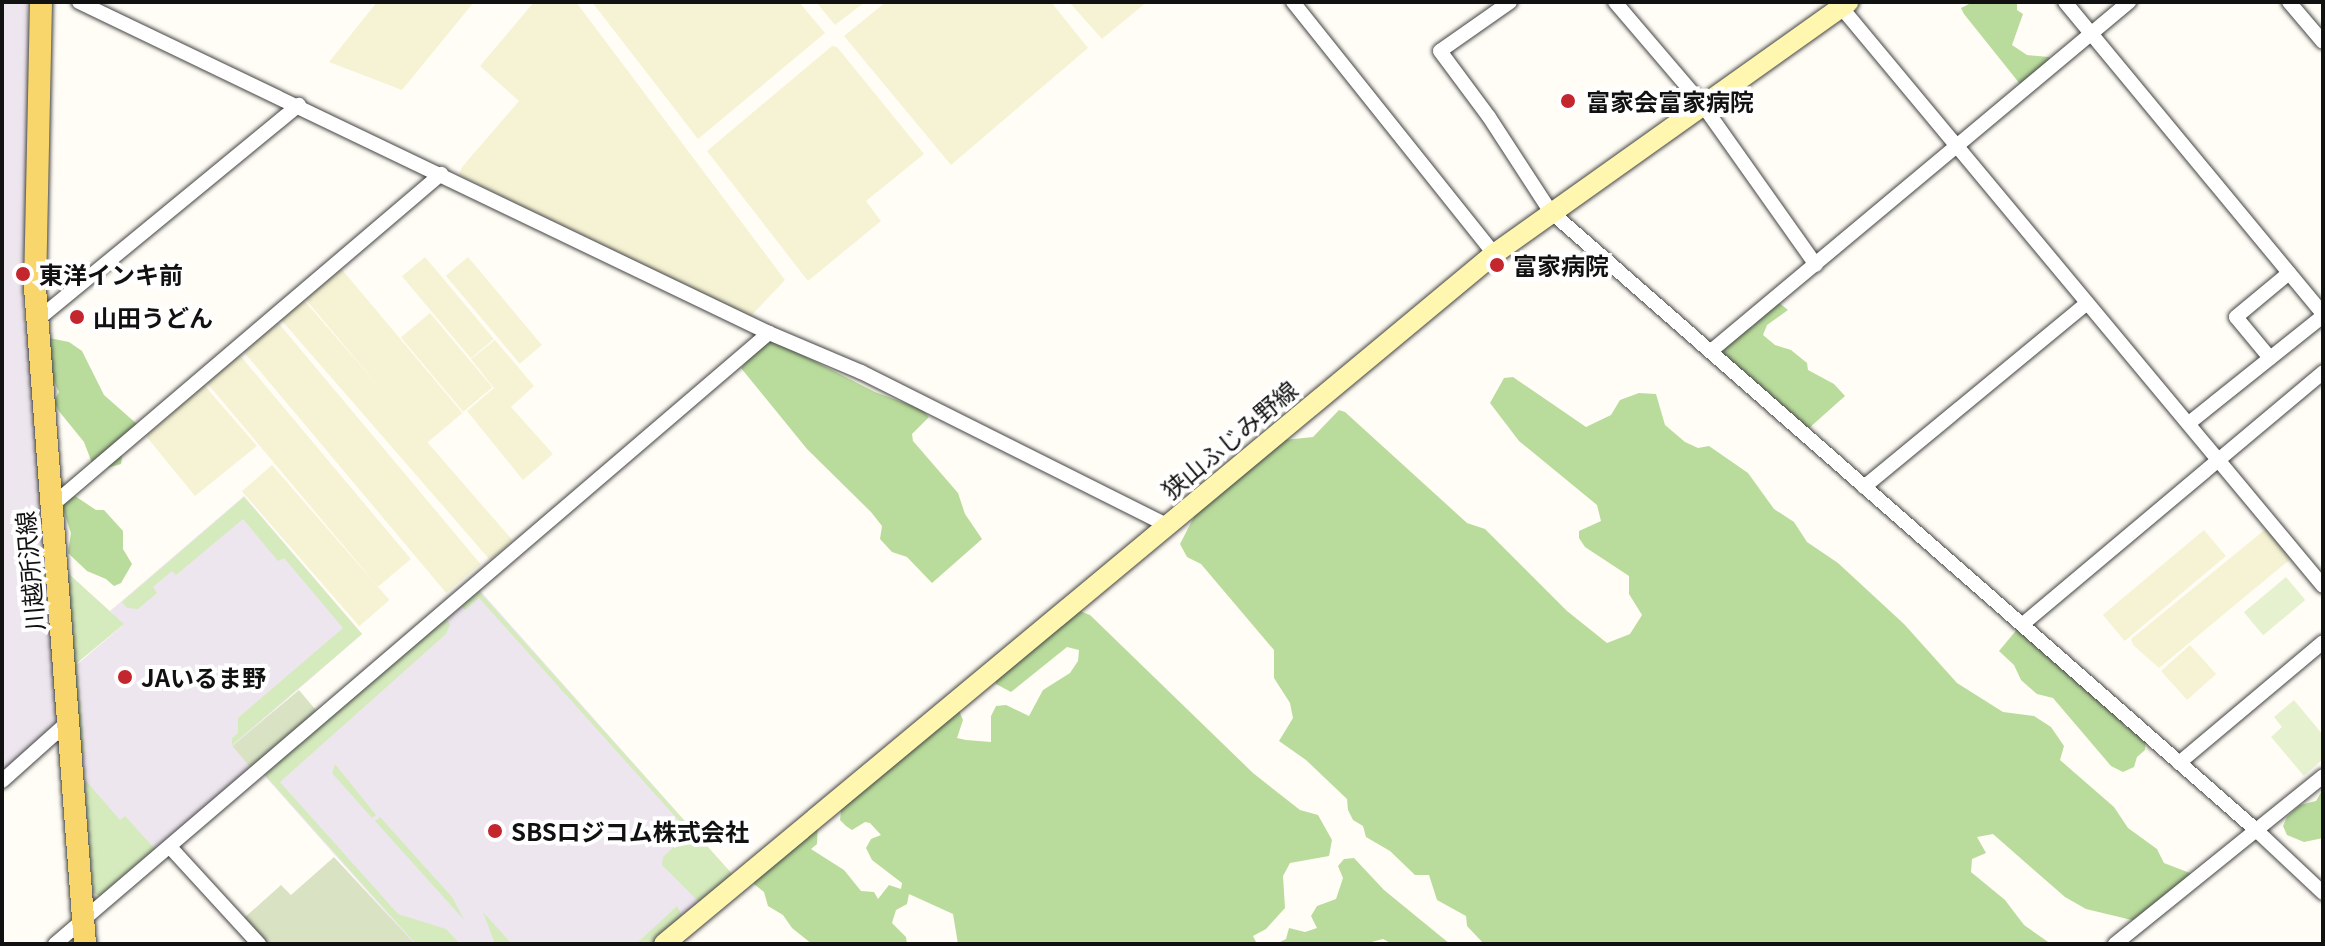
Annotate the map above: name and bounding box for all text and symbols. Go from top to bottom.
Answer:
place label: 富家会富家病院 [1586,87,1754,115]
marker: 富家会富家病院 [1557,90,1579,112]
place label: 富家病院 [1513,251,1609,279]
marker: 富家病院 [1488,256,1506,274]
place label: 東洋インキ前 [39,260,183,288]
marker: 東洋インキ前 [14,265,32,283]
place label: 山田うどん [93,303,213,331]
marker: 山田うどん [68,308,86,326]
street label: 狭山ふじみ野線 [1155,374,1303,504]
street label: 川越所沢線 [9,510,49,632]
place label: JAいるま野 [141,663,266,691]
marker: JAいるま野 [116,668,134,686]
place label: SBSロジコム株式会社 [511,817,749,845]
marker: SBSロジコム株式会社 [486,822,504,840]

